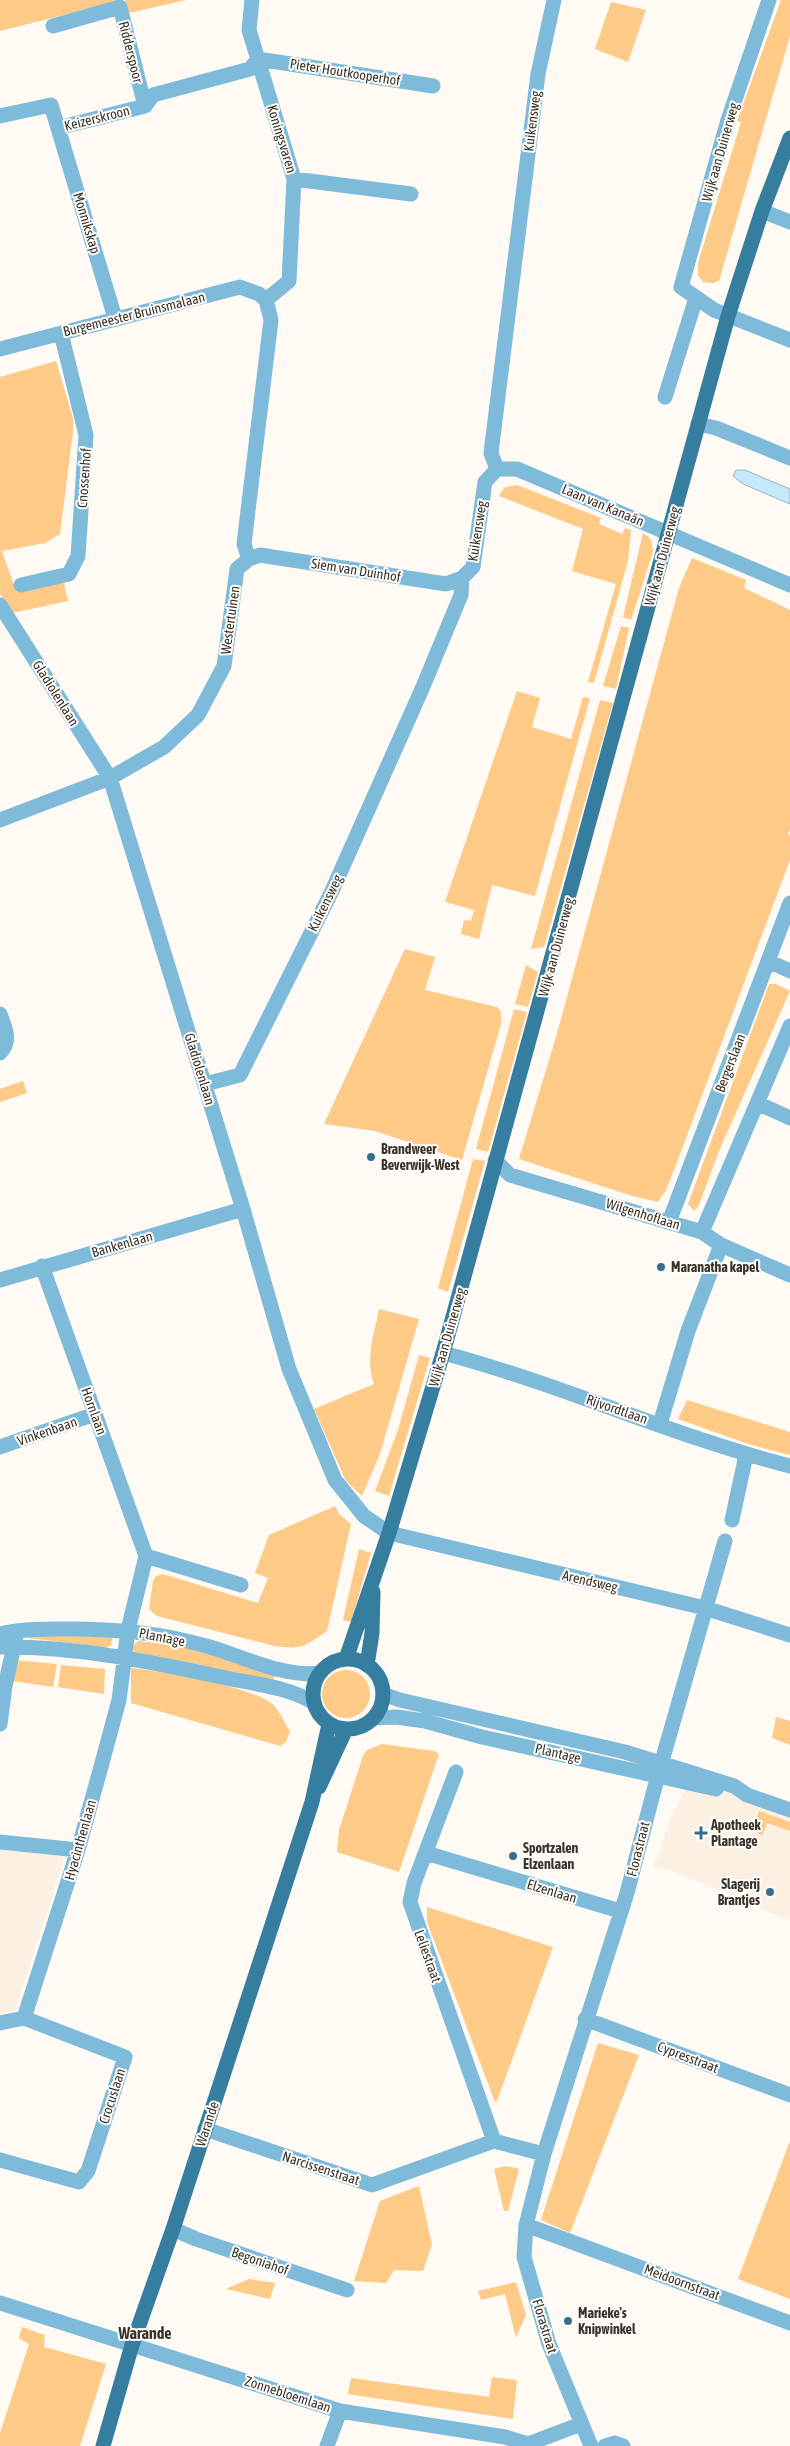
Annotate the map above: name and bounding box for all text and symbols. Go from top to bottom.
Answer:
street label: Ridderspoor [116,20,147,85]
street label: Pieter Houtkooperhof [289,55,401,89]
street label: Kuikensweg [520,90,544,152]
street label: Wijk aan Duinerweg [698,101,742,203]
street label: Keizerskroon [63,102,131,134]
street label: Koningsvaren [264,103,300,175]
street label: Monnikskap [70,190,104,256]
street label: Burgemeester Bruinsmalaan [61,289,207,339]
street label: Cnossenhof [74,447,94,508]
street label: Laan van Kanaän [560,481,646,529]
street label: Kuikensweg [464,499,490,563]
street label: Wijk aan Duinerweg [641,505,683,607]
street label: Siem van Duinhof [310,555,402,585]
street label: Westertuinen [217,585,243,655]
street label: Gladiolenlaan [30,657,82,729]
street label: Kuikensweg [304,872,346,934]
street label: Wijk aan Duinerweg [535,896,577,998]
street label: Gladiolenlaan [181,1031,219,1107]
street label: Bergerslaan [712,1031,748,1095]
place label: Brandweer Beverwijk-West [381,1141,459,1173]
marker: Brandweer Beverwijk-West [365,1151,377,1163]
street label: Wilgenhoflaan [604,1195,682,1233]
street label: Bankenlaan [90,1228,154,1260]
place label: Maranatha kapel [671,1259,759,1275]
marker: Maranatha kapel [655,1261,667,1273]
street label: Wijk aan Duinerweg [425,1286,469,1388]
street label: Hornlaan [78,1385,110,1437]
street label: Rijvordtlaan [584,1391,650,1427]
street label: Vinkenbaan [15,1413,79,1449]
street label: Arendsweg [561,1567,619,1595]
street label: Plantage [138,1625,186,1649]
street label: Plantage [534,1740,582,1766]
street label: Hyacinthenlaan [61,1798,99,1882]
place label: Apotheek Plantage [710,1817,762,1849]
street label: Florastraat [623,1820,653,1878]
marker: Apotheek Plantage [695,1827,707,1839]
place label: Sportzalen Elzenlaan [523,1840,579,1872]
marker: Sportzalen Elzenlaan [507,1850,519,1862]
street label: Elzenlaan [525,1876,579,1906]
place label: Slagerij Brantjes [718,1876,760,1908]
marker: Slagerij Brantjes [764,1886,776,1898]
street label: Leliestraat [411,1927,445,1985]
street label: Cypresstraat [655,2038,721,2076]
street label: Crocuslaan [96,2066,128,2126]
street label: Warande [192,2099,222,2149]
street label: Narcissenstraat [280,2148,362,2188]
street label: Begoniahof [229,2244,291,2278]
street label: Meidoornstraat [642,2261,722,2303]
street label: Florastraat [529,2297,561,2355]
place label: Marieke's Knipwinkel [578,2305,636,2337]
marker: Marieke's Knipwinkel [562,2315,574,2327]
district label: Warande [117,2324,172,2342]
street label: Zonnebloemlaan [243,2373,333,2415]

